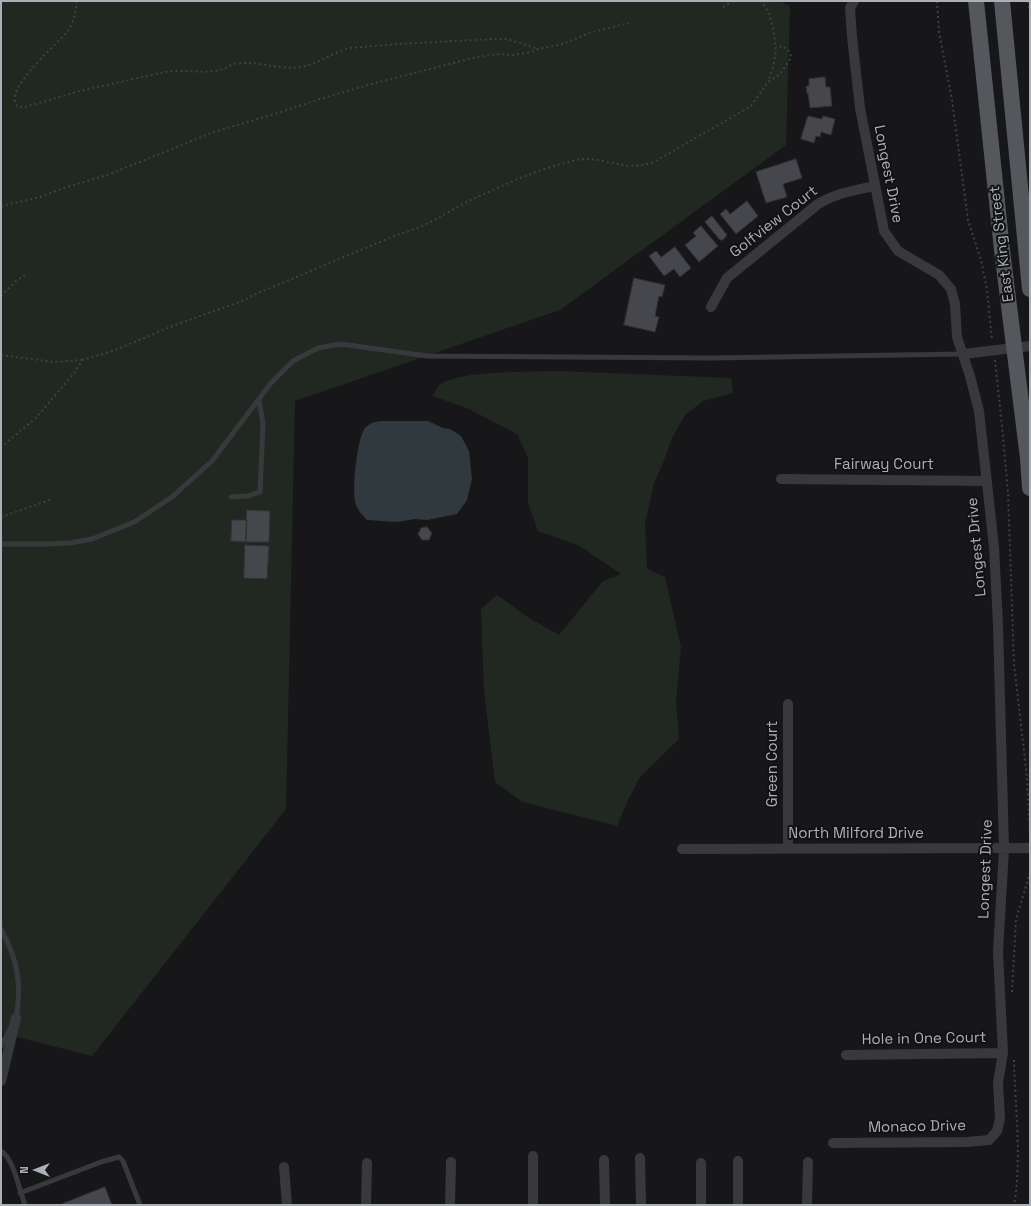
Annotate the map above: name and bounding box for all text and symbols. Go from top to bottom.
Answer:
street label: Longest Drive [870,123,906,225]
street label: Golfview Court [727,182,821,262]
street label: East King Street [986,185,1018,303]
street label: Fairway Court [834,456,934,474]
street label: Longest Drive [964,497,990,597]
street label: Green Court [764,721,782,807]
street label: Longest Drive [975,819,997,919]
street label: North Milford Drive [788,825,924,843]
street label: Hole in One Court [861,1029,987,1049]
street label: Monaco Drive [868,1117,966,1137]
north arrow [16,1150,56,1190]
text: N [17,1166,31,1174]

